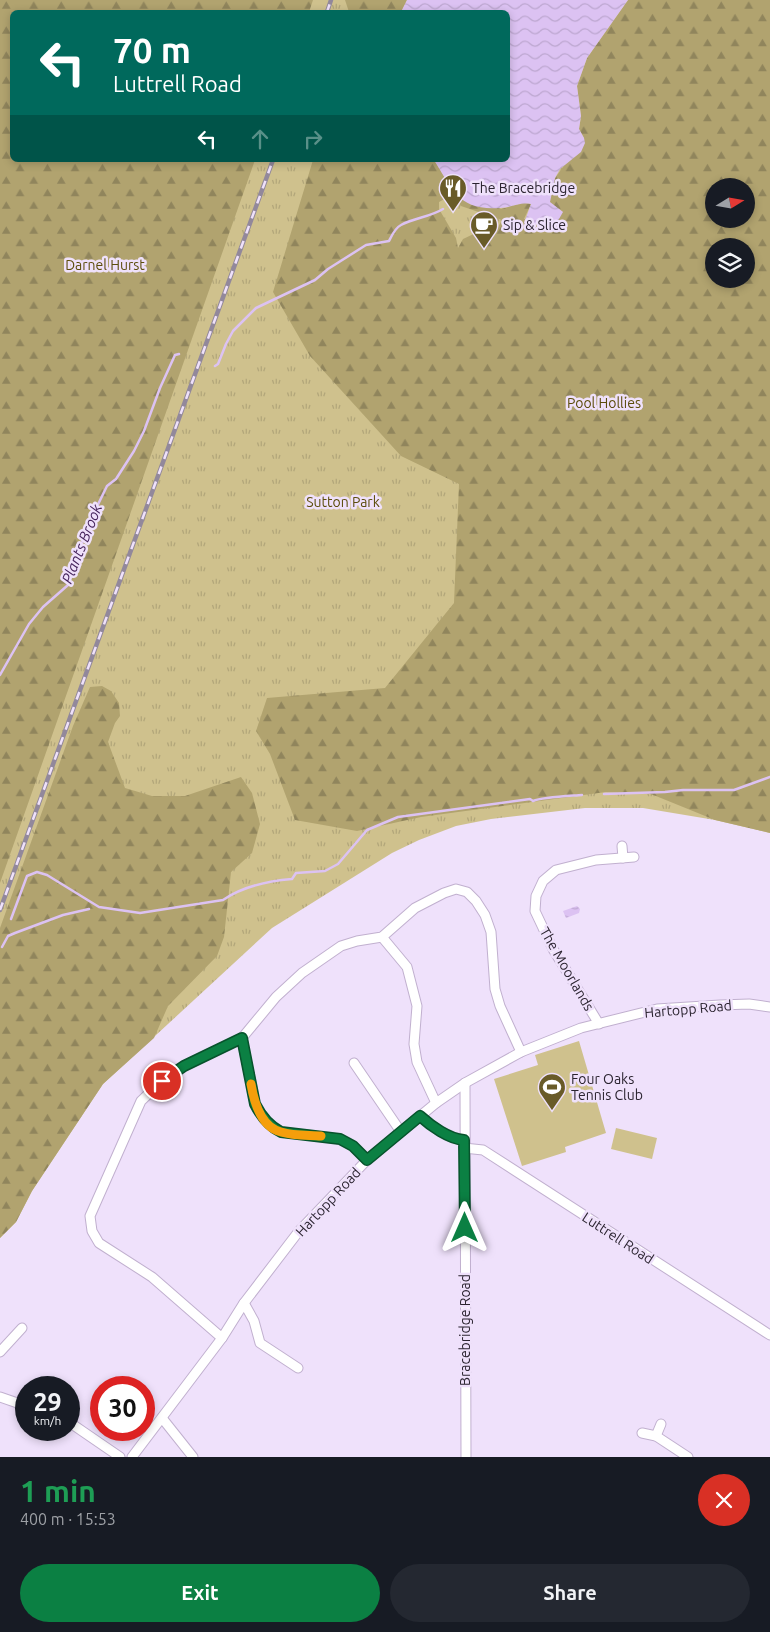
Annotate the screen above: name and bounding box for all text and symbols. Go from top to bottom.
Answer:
icon: left [30,30,95,95]
text: 70 m [113,30,191,70]
text: Luttrell Road [113,71,242,96]
icon: left [193,125,221,153]
icon: ahead [246,125,274,153]
icon: right [299,125,327,153]
restaurant icon: The Bracebridge [438,173,468,212]
north arrow [705,178,755,228]
map controls [705,178,755,288]
place label: The Bracebridge [472,180,575,196]
cafe icon: Sip & Slice [469,210,499,249]
place label: Sip & Slice [503,217,566,233]
button: layers [705,238,755,288]
park label: Darnel Hurst [65,257,145,273]
park label: Pool Hollies [567,395,641,411]
park label: Sutton Park [306,494,380,510]
water label: Plants Brook [58,501,105,586]
street label: The Moorlands [537,924,597,1014]
street label: Hartopp Road [644,997,732,1021]
pin [141,1060,183,1102]
icon: arrive [148,1067,176,1095]
place label: Four Oaks Tennis Club [571,1071,643,1103]
sports icon: Four Oaks Tennis Club [537,1072,567,1111]
street label: Hartopp Road [292,1164,364,1240]
position arrow [438,1201,490,1253]
street label: Luttrell Road [579,1209,657,1267]
street label: Bracebridge Road [457,1274,473,1386]
speed limit sign: 30 [90,1376,155,1441]
text: 29 [33,1388,62,1416]
text: km/h [34,1414,61,1427]
text: 1 min [20,1474,96,1508]
button: close [698,1474,750,1526]
text: 400 m · 15:53 [20,1510,116,1528]
button: Exit [20,1564,380,1622]
button: Share [390,1564,750,1622]

